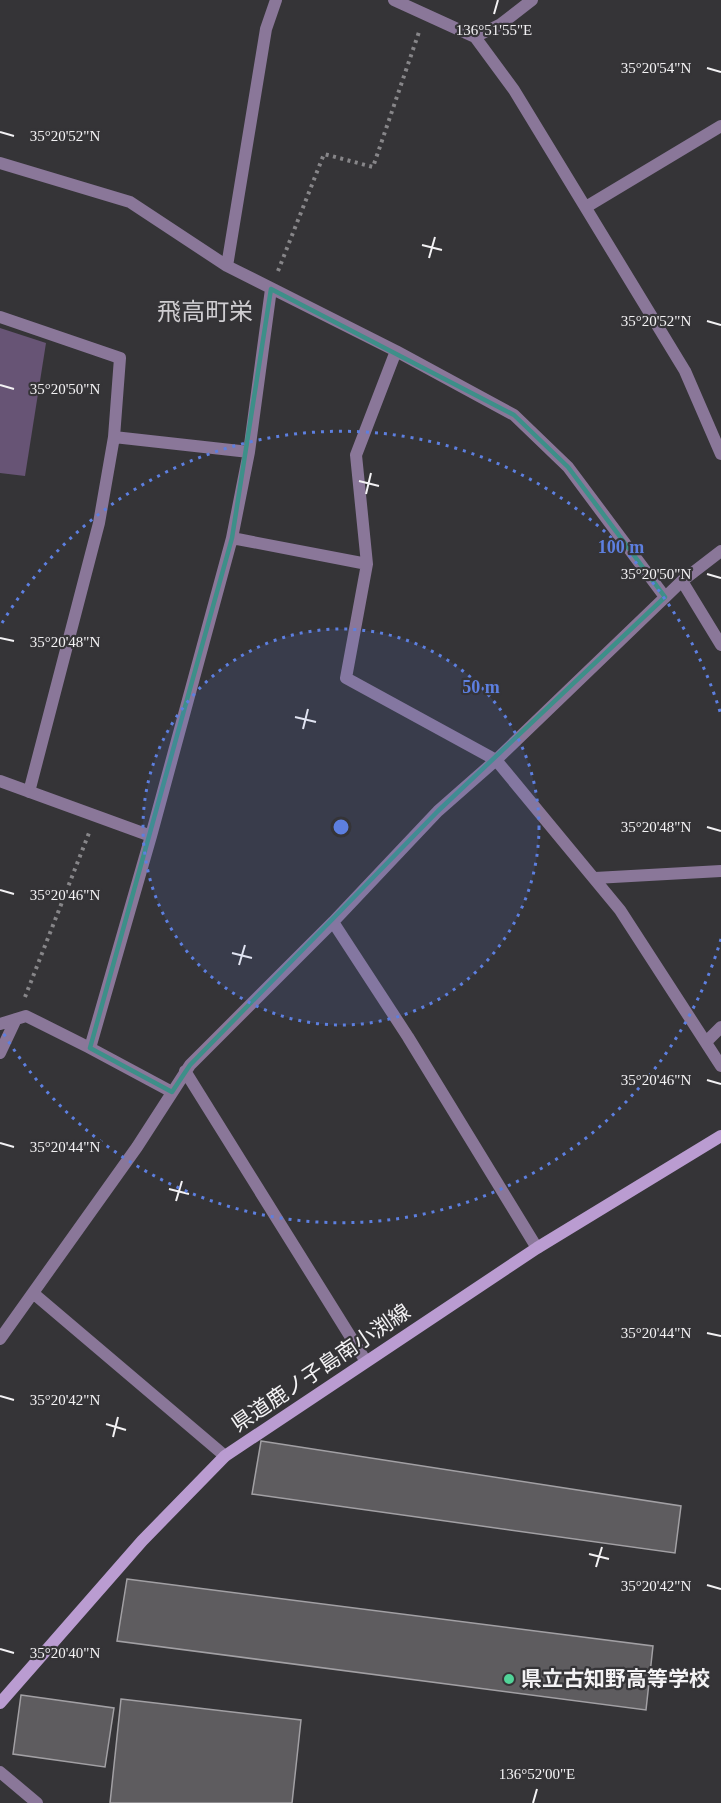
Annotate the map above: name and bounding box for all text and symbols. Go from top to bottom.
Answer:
text: 136°51'55"E [456,22,532,38]
text: 35°20'54"N [621,60,691,76]
text: 35°20'52"N [30,128,100,144]
district label: 飛高町栄 [157,299,253,325]
text: 35°20'52"N [621,313,691,329]
text: 35°20'50"N [30,381,100,397]
text: 100 m [598,537,644,557]
text: 35°20'50"N [621,566,691,582]
text: 35°20'48"N [30,634,100,650]
text: 50 m [462,677,500,697]
centre of rings [331,817,351,837]
text: 35°20'48"N [621,819,691,835]
text: 35°20'46"N [30,887,100,903]
text: 35°20'46"N [621,1072,691,1088]
text: 35°20'44"N [30,1139,100,1155]
street label: 県道鹿ノ子島南小渕線 [227,1299,415,1437]
text: 35°20'44"N [621,1325,691,1341]
text: 35°20'42"N [30,1392,100,1408]
text: 35°20'42"N [621,1578,691,1594]
text: 35°20'40"N [30,1645,100,1661]
place label: 県立古知野高等学校 [521,1667,710,1691]
marker: 県立古知野高等学校 [502,1672,516,1686]
text: 136°52'00"E [499,1766,575,1782]

